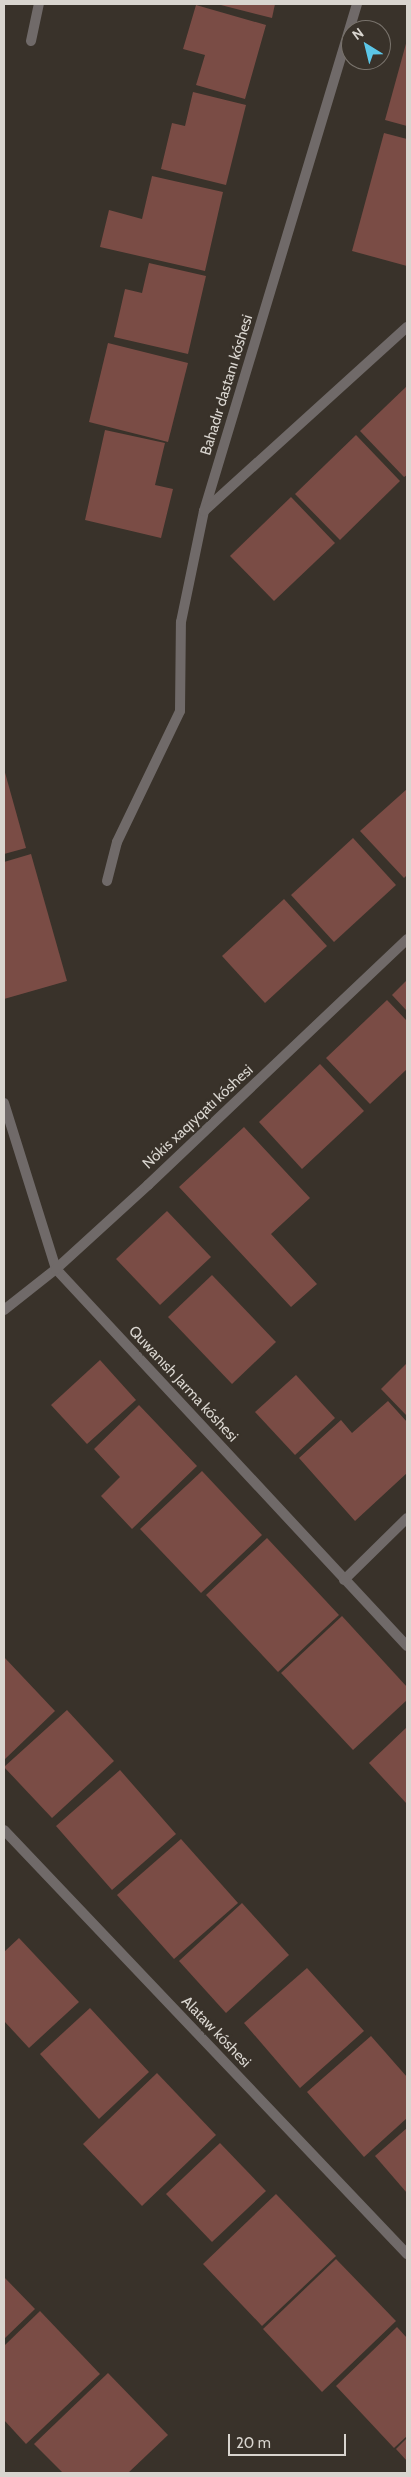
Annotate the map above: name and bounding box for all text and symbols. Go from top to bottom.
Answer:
north arrow [341,20,391,70]
text: N [348,23,367,44]
street label: Bahadır dastanı kóshesi [197,313,257,457]
street label: Nókis xaqıyqatı kóshesi [139,1061,257,1173]
street label: Quwanısh Jarma kóshesi [125,1322,241,1446]
street label: Alataw kóshesi [178,1993,254,2071]
scale bar [231,2424,348,2456]
text: 20 m [236,2434,271,2452]

